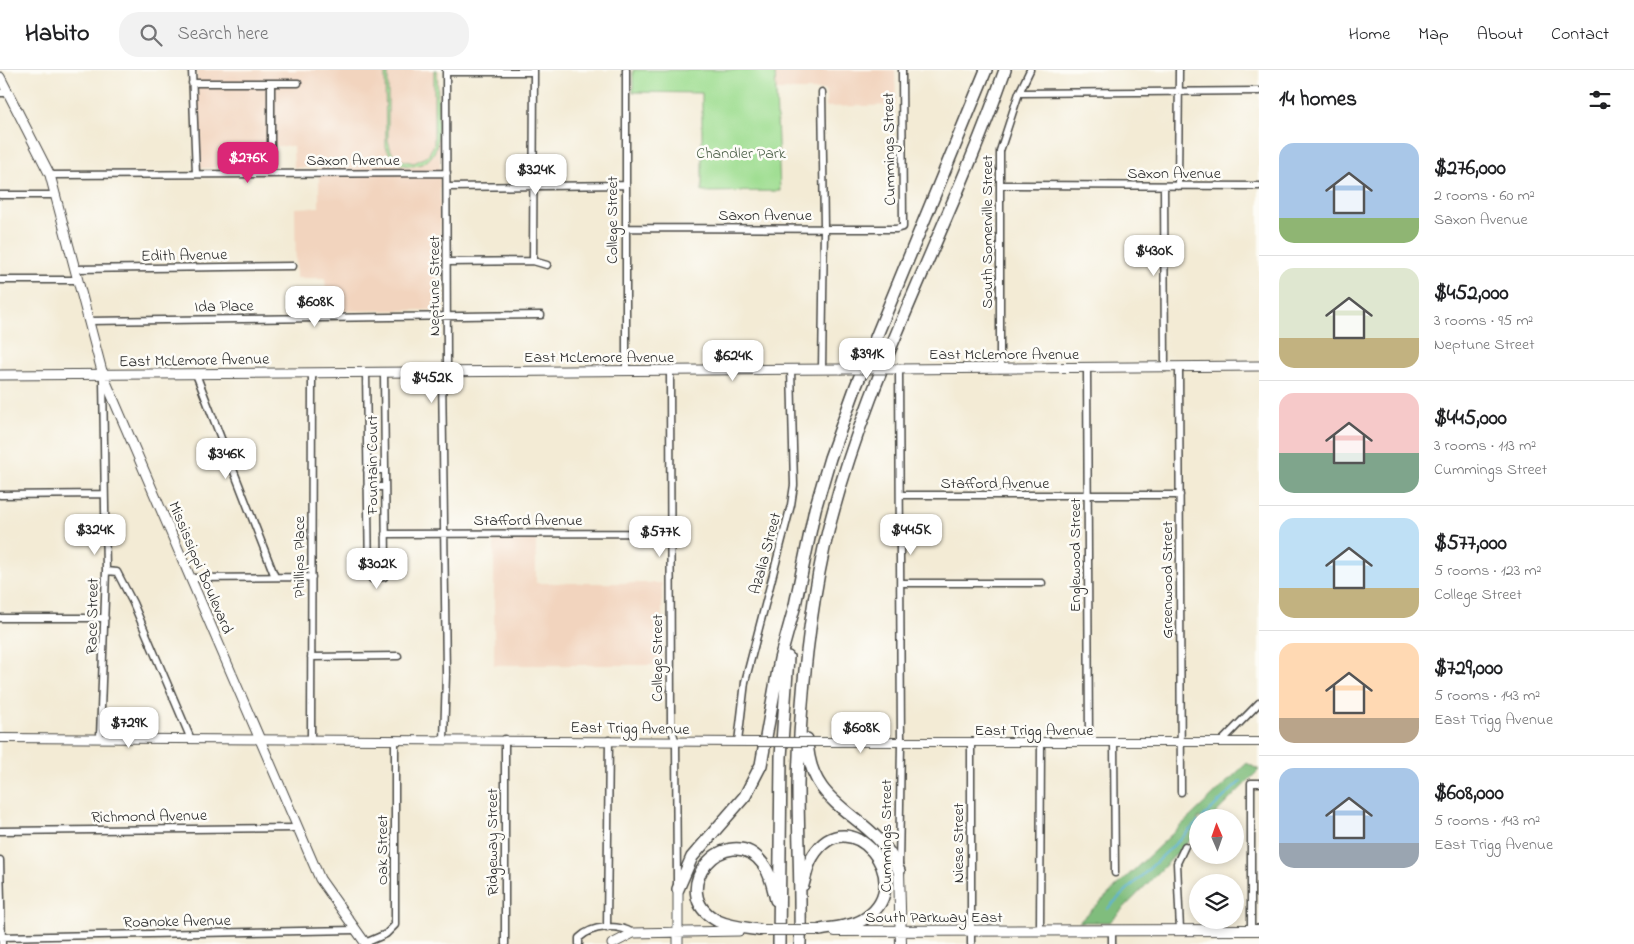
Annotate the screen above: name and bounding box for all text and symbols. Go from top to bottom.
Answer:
search box [119,12,469,57]
text: Habito [25,17,89,52]
icon: search [137,21,165,49]
text: Search here [177,21,268,48]
text: Home [1349,22,1390,48]
text: Map [1418,22,1449,48]
text: About [1477,22,1523,48]
text: Contact [1551,22,1609,48]
text: 14 homes [1279,85,1357,115]
icon: filters [1586,86,1614,114]
street label: Cummings Street [877,92,903,206]
pin: $276K [213,142,283,184]
park label: Chandler Park [696,142,787,166]
text: $276K [228,146,268,170]
street label: Saxon Avenue [306,149,401,173]
pin: $324K [501,154,571,196]
text: $276,000 [1434,154,1506,184]
street label: South Somerville Street [976,155,1000,309]
text: $324K [517,158,555,182]
street label: Saxon Avenue [1127,162,1222,186]
icon: home [1319,163,1379,223]
street label: College Street [601,175,625,264]
text: 2 rooms · 60 m² [1434,184,1535,208]
street label: Saxon Avenue [718,204,813,228]
text: Saxon Avenue [1434,208,1528,232]
pin: $430K [1119,234,1189,277]
street label: Neptune Street [423,235,447,336]
text: $430K [1135,239,1173,263]
street label: Edith Avenue [141,243,228,269]
text: $452,000 [1434,279,1509,309]
pin: $608K [280,286,350,328]
icon: home [1319,288,1379,348]
text: $608K [296,290,334,314]
street label: Ida Place [194,294,255,320]
text: 3 rooms · 95 m² [1434,309,1533,333]
text: Neptune Street [1434,333,1535,357]
pin: $391K [832,338,902,380]
pin: $624K [698,340,768,382]
text: $391K [850,342,884,366]
street label: East McLemore Avenue [929,343,1080,367]
text: $624K [713,344,753,368]
street label: East McLemore Avenue [524,346,675,370]
street label: East McLemore Avenue [119,348,270,374]
pin: $452K [397,362,467,404]
text: $452K [411,366,453,390]
text: $445,000 [1434,404,1507,434]
icon: home [1319,413,1379,473]
street label: Fountain Court [361,415,385,516]
text: 3 rooms · 113 m² [1434,434,1536,458]
pin: $346K [191,438,261,480]
text: $346K [207,442,245,466]
text: Cummings Street [1434,458,1547,482]
street label: Stafford Avenue [941,472,1050,496]
street label: Englewood Street [1064,497,1088,612]
street label: Mississippi Boulevard [161,498,239,638]
street label: Stafford Avenue [474,509,583,533]
street label: Azalia Street [744,509,789,597]
pin: $324K [60,514,130,556]
pin: $445K [876,514,946,556]
street label: Phillips Place [288,515,312,598]
pin: $577K [625,516,695,558]
text: $324K [76,518,114,542]
text: $445K [891,518,931,542]
text: $577K [640,520,680,544]
street label: Greenwood Street [1156,521,1180,639]
text: $577,000 [1434,529,1507,559]
icon: home [1319,538,1379,598]
pin: $302K [342,548,412,590]
text: $302K [358,552,396,576]
text: 5 rooms · 123 m² [1434,559,1542,583]
street label: Race Street [80,577,106,654]
text: College Street [1434,583,1522,607]
street label: College Street [646,613,670,702]
text: $729,000 [1434,654,1503,684]
icon: home [1319,663,1379,723]
text: 5 rooms · 143 m² [1434,684,1540,708]
pin: $729K [94,706,164,749]
text: East Trigg Avenue [1434,708,1553,732]
text: $729K [111,711,147,735]
pin: $608K [826,712,896,754]
street label: East Trigg Avenue [570,716,691,742]
text: $608K [842,716,880,740]
street label: East Trigg Avenue [974,719,1094,743]
street label: Cummings Street [875,779,899,893]
text: $608,000 [1434,779,1504,809]
street label: Ridgeway Street [481,788,505,896]
icon: home [1319,788,1379,848]
street label: Niese Street [947,802,971,883]
street label: Richmond Avenue [91,804,208,830]
north arrow [1189,809,1244,864]
map controls [1189,809,1244,929]
text: 5 rooms · 143 m² [1434,809,1540,833]
street label: Oak Street [371,814,395,885]
text: East Trigg Avenue [1434,833,1553,857]
button: layers [1189,874,1244,929]
street label: South Parkway East [865,906,1003,930]
street label: Roanoke Avenue [123,909,232,935]

